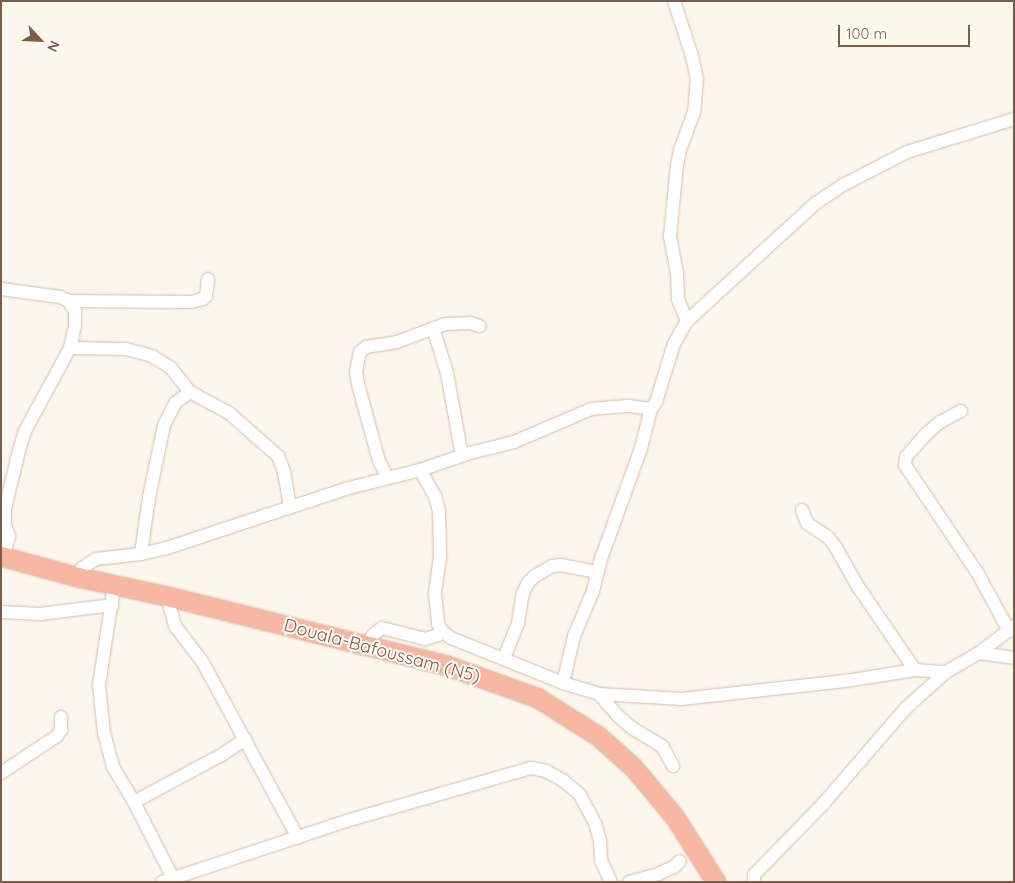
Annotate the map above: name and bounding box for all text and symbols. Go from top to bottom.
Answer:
north arrow [15,15,65,65]
scale bar [840,15,972,47]
text: 100 m [846,24,887,43]
text: N [43,38,64,55]
street label: Douala-Bafoussam (N5) [281,614,483,688]

